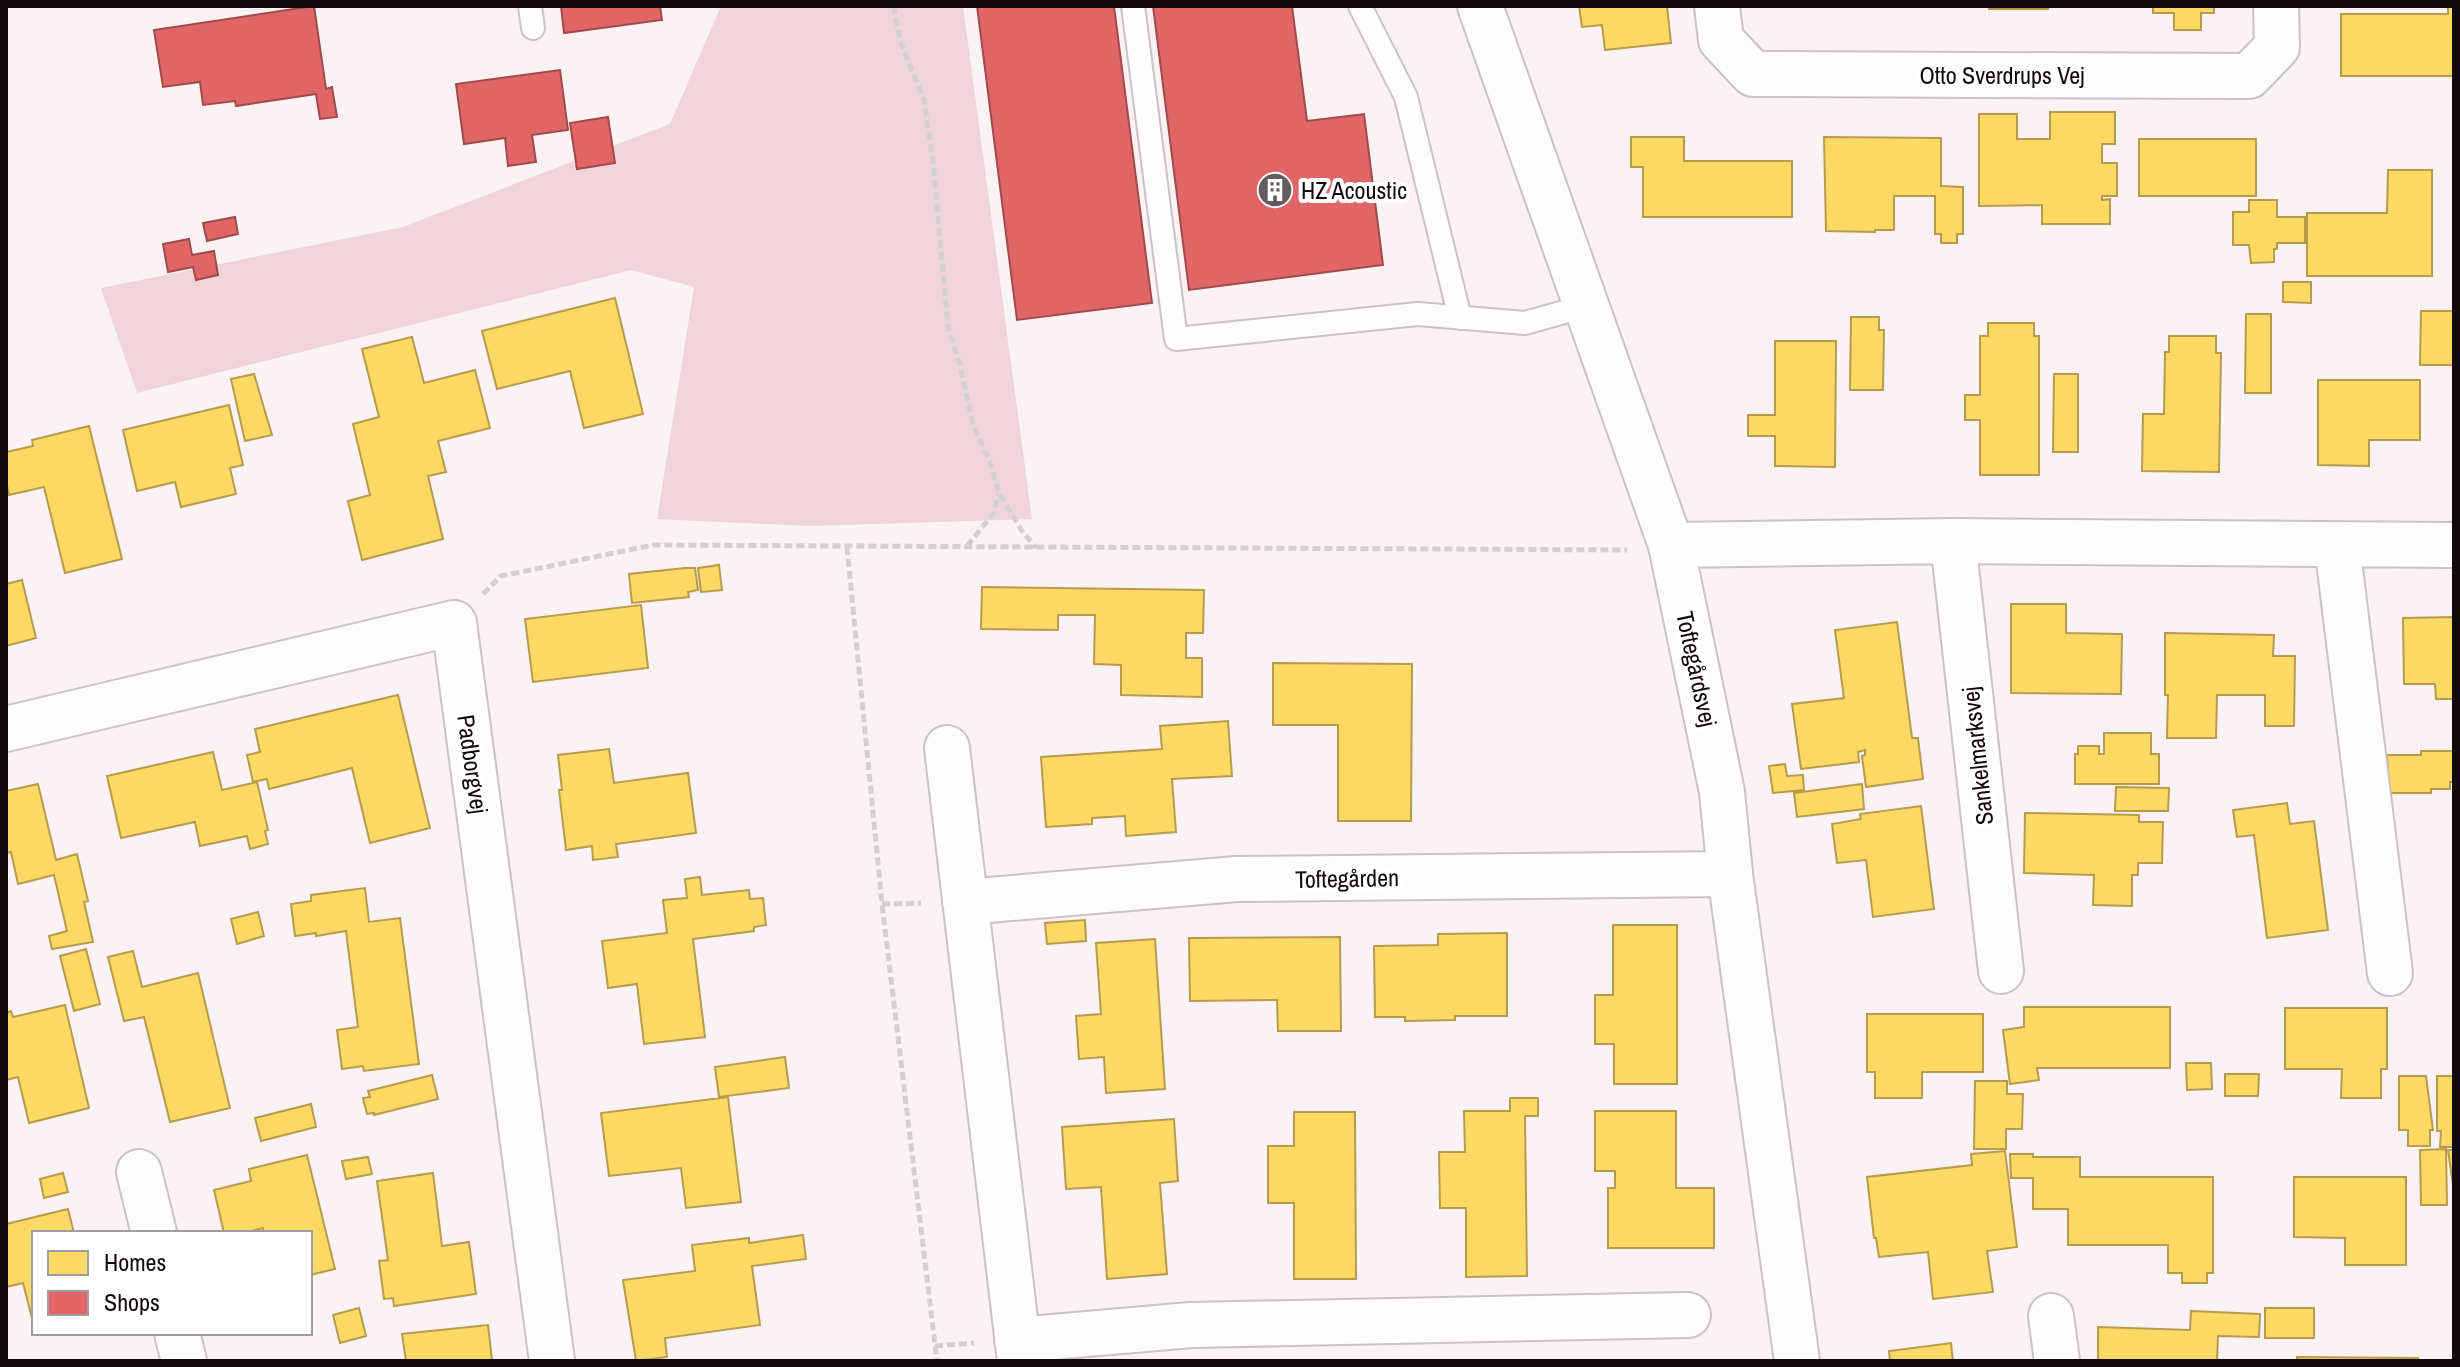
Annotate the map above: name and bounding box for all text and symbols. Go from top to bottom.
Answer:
street label: Otto Sverdrups Vej [1919,59,2085,91]
building icon: HZ Acoustic [1256,171,1294,209]
place label: HZ Acoustic [1301,174,1407,206]
street label: Toftegårdsvej [1669,608,1725,730]
street label: Sankelmarksvej [1954,685,2000,827]
street label: Padborgvej [450,712,496,816]
street label: Toftegården [1295,861,1399,895]
legend [32,1231,312,1335]
text: Homes [104,1246,166,1278]
text: Shops [104,1286,160,1318]

